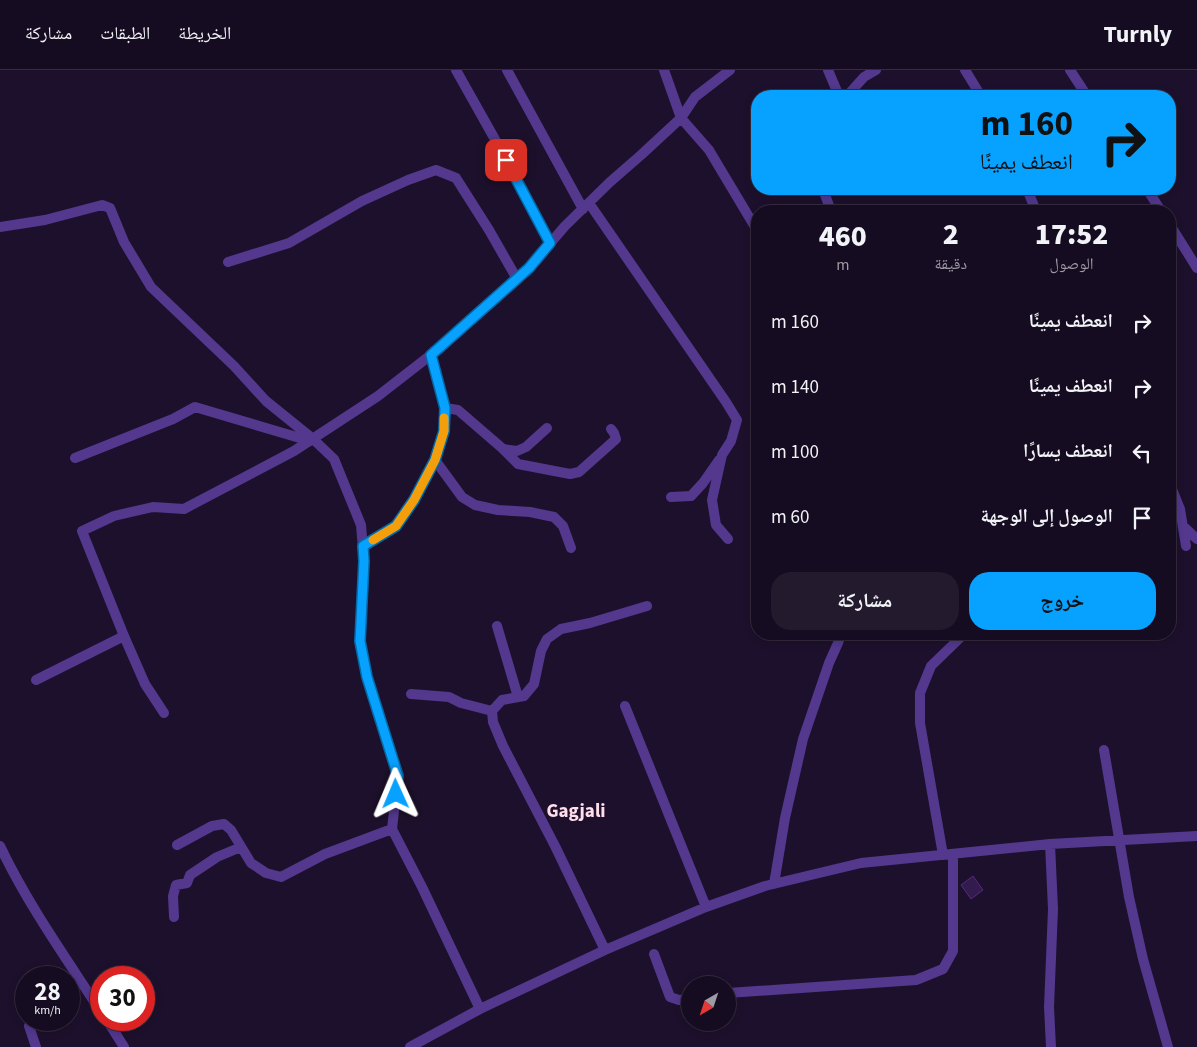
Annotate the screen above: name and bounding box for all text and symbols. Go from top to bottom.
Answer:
text: Turnly [1103,17,1172,52]
text: مشاركة [25,21,72,46]
text: الطبقات [100,21,150,46]
text: الخريطة [178,21,231,46]
text: 160 m [981,99,1073,149]
icon: right [1091,110,1156,175]
pin [485,139,527,181]
icon: arrive [492,146,520,174]
text: انعطف يمينًا [980,146,1073,178]
text: 2 [943,213,959,256]
text: 17:52 [1035,213,1108,256]
text: 460 [819,215,867,258]
text: دقيقة [935,253,967,275]
text: الوصول [1049,253,1094,275]
text: m [836,254,849,276]
text: انعطف يمينًا [1029,308,1113,335]
text: 160 m [771,309,819,336]
icon: right [1128,309,1156,337]
text: انعطف يمينًا [1029,373,1113,400]
text: 140 m [771,374,819,401]
icon: right [1128,374,1156,402]
text: انعطف يسارًا [1023,438,1113,465]
text: 100 m [771,439,819,466]
icon: left [1128,439,1156,467]
text: الوصول إلى الوجهة [980,503,1113,530]
text: 60 m [771,504,809,531]
icon: arrive [1128,504,1156,532]
button: مشاركة [771,572,959,630]
button: خروج [969,572,1156,630]
position arrow [369,767,421,819]
district label: Gagjali [546,798,606,825]
speed limit sign: 30 [90,966,155,1031]
text: 28 [34,974,61,1010]
north arrow [681,976,736,1031]
map controls [681,976,736,1031]
text: km/h [34,1002,61,1019]

